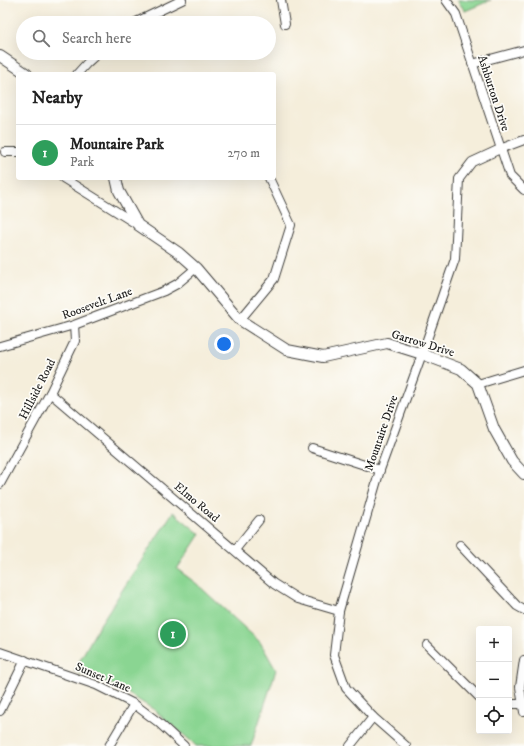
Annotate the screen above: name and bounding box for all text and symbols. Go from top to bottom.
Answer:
search box [16,16,276,60]
icon: search [30,27,52,49]
text: Search here [62,29,131,48]
street label: Ashburton Drive [474,53,513,133]
text: Nearby [32,87,82,109]
text: Mountaire Park [70,135,164,154]
text: 1 [43,145,47,161]
text: 270 m [228,145,260,161]
text: Park [70,154,94,170]
street label: Roosevelt Lane [60,284,134,323]
street label: Garrow Drive [389,327,456,360]
your location [214,334,234,354]
street label: Hillside Road [16,356,59,422]
street label: Mountaire Drive [361,393,401,473]
street label: Elmo Road [171,479,222,526]
pin: 1 [160,619,186,649]
map controls [476,626,512,734]
button: + [476,626,512,662]
street label: Sunset Lane [73,659,133,696]
button: − [476,662,512,698]
button: locate [476,698,512,734]

